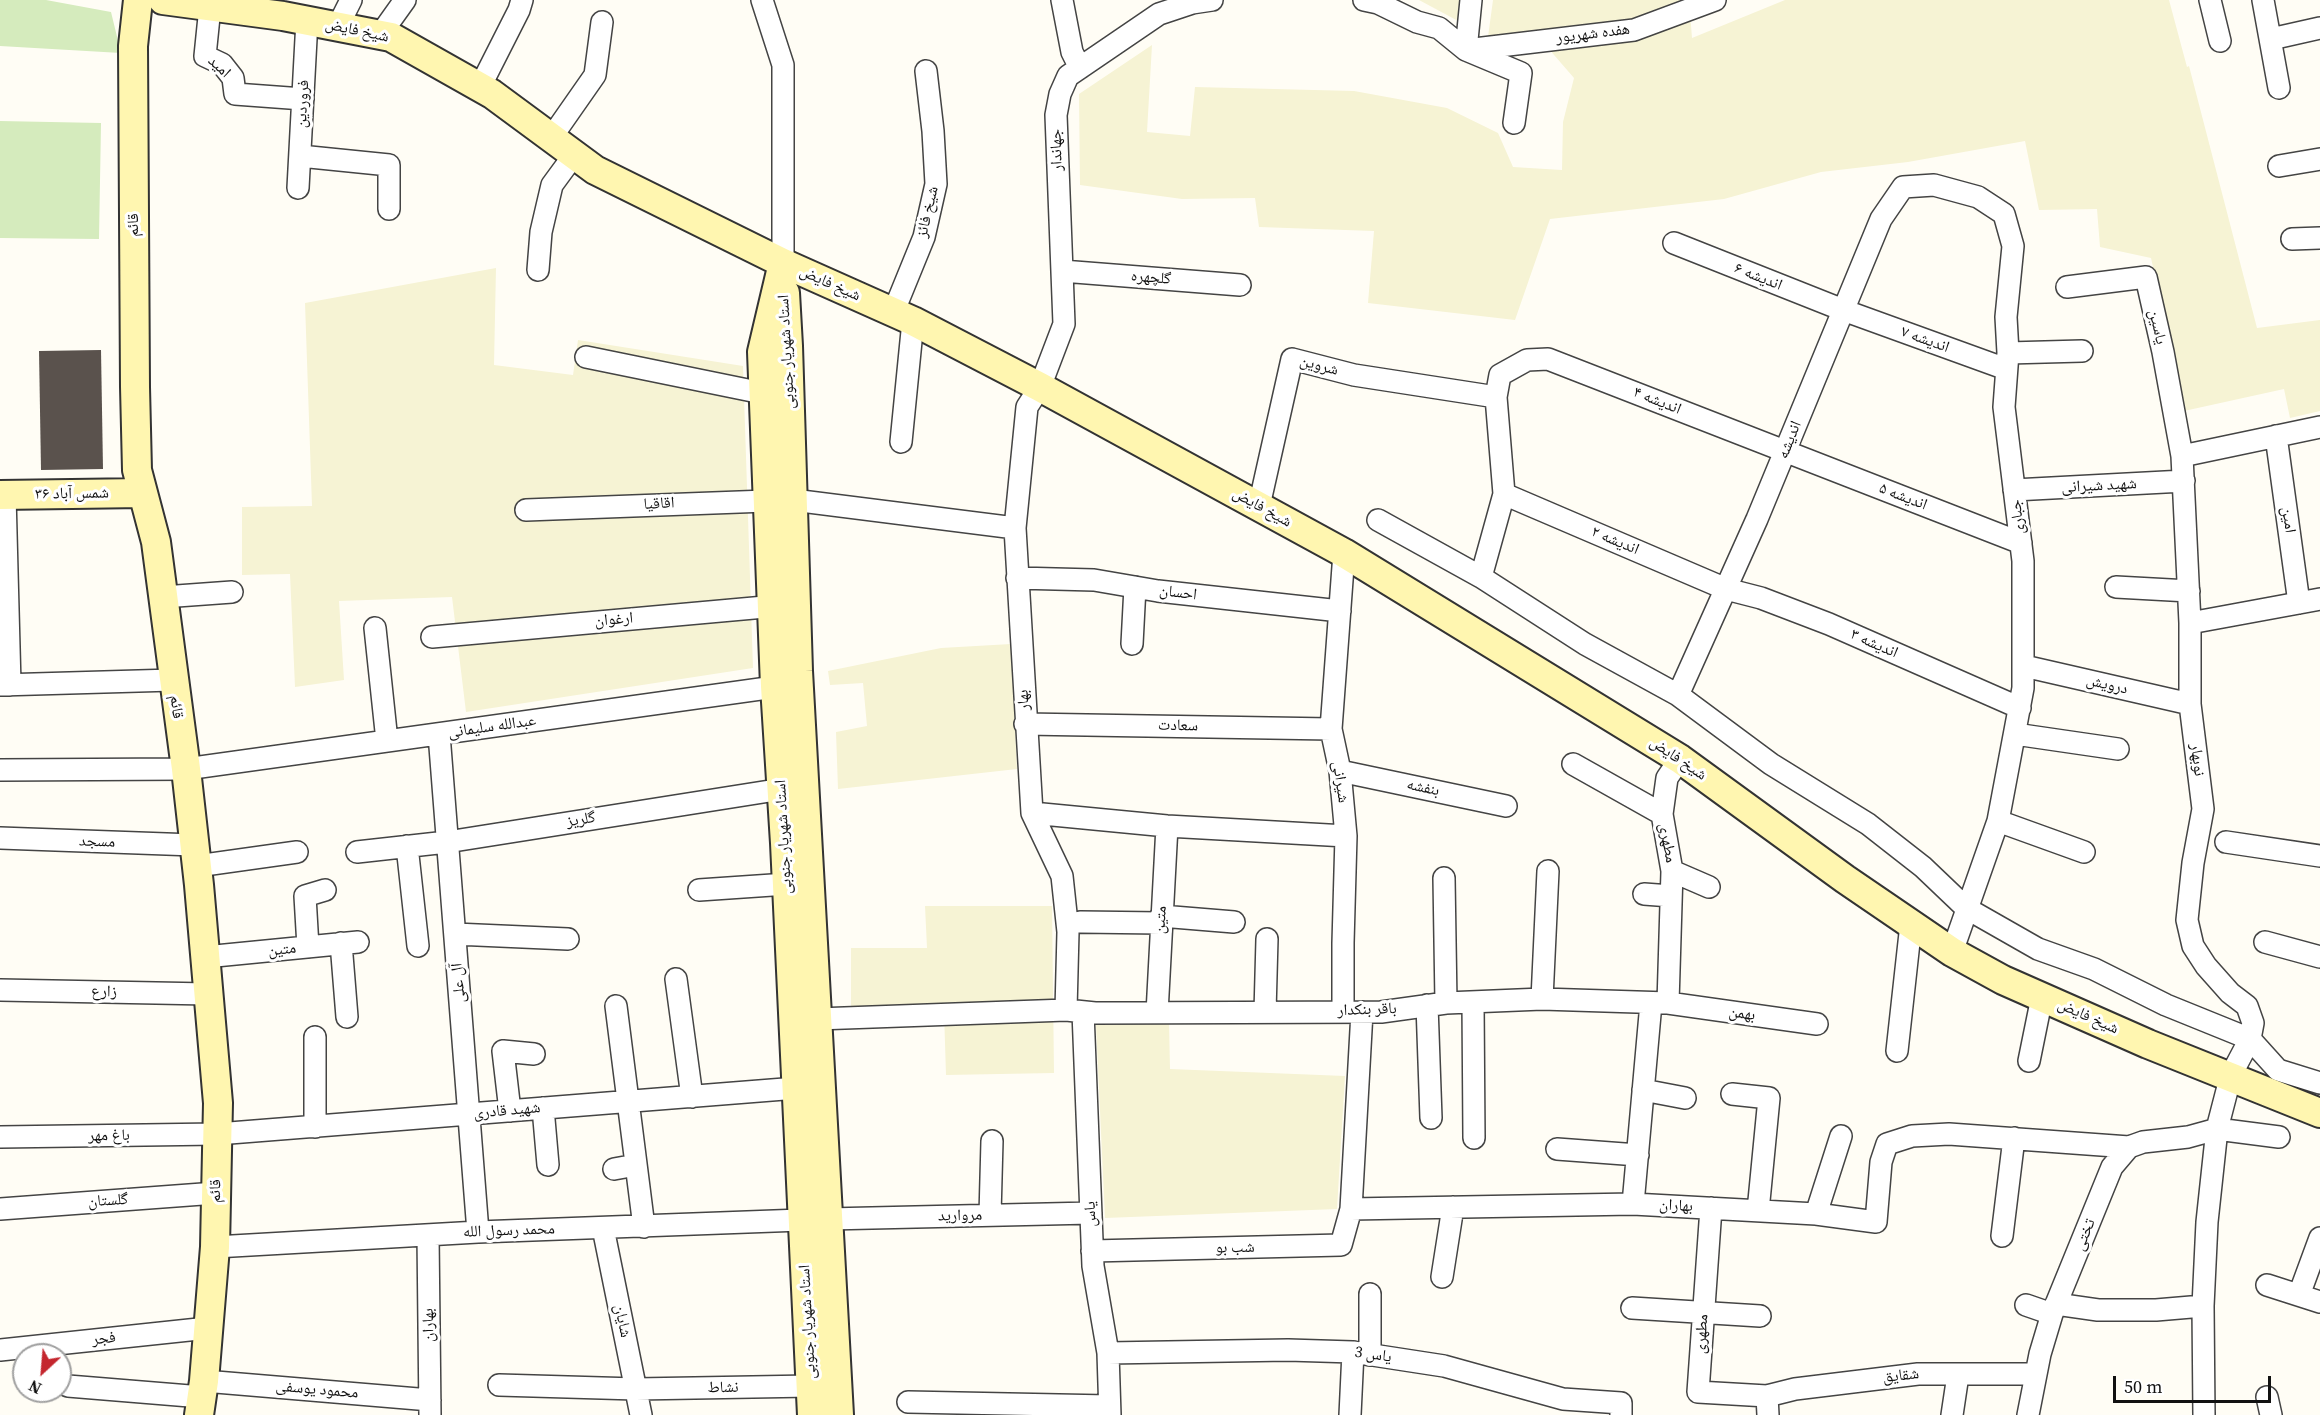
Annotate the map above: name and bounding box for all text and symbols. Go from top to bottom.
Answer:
street label: شیخ فایض [323,15,391,47]
street label: هفده شهریور [1555,20,1631,48]
street label: امید [204,52,234,82]
street label: فروردین [292,79,314,129]
street label: جهاندار [1047,129,1067,171]
street label: شیخ فائز [913,184,943,240]
street label: قائم [124,213,144,237]
street label: اندیشه ۶ [1731,259,1785,295]
street label: شیخ فایض [797,262,863,306]
street label: گلچهره [1130,267,1172,289]
street label: استاد شهریار جنوبی [774,294,800,410]
street label: یاسین [2144,308,2170,346]
street label: اندیشه ۷ [1898,322,1952,358]
street label: شروین [1298,352,1340,380]
street label: اندیشه ۴ [1630,383,1684,419]
street label: اندیشه [1774,418,1806,462]
street label: شهید شیرانی [2061,474,2137,498]
street label: اندیشه ۵ [1876,479,1930,515]
street label: شمس آباد ۳۶ [35,484,109,504]
street label: شیخ فایض [1229,484,1295,532]
street label: اقاقیا [643,494,675,514]
street label: جباری [2006,498,2030,536]
street label: امین [2277,506,2299,534]
street label: اندیشه ۲ [1588,522,1642,560]
street label: احسان [1158,581,1198,605]
street label: ارغوان [594,609,634,631]
street label: اندیشه ۳ [1847,625,1901,663]
street label: درویش [2084,671,2130,699]
street label: بهار [1014,689,1034,711]
street label: قائم [165,694,187,720]
street label: عبدالله سلیمانی [447,711,537,743]
street label: سعادت [1158,716,1198,736]
street label: شیخ فایض [1646,733,1710,785]
street label: نوبهار [2185,743,2209,777]
street label: شیرانی [1328,760,1352,804]
street label: بنفشه [1405,775,1441,801]
street label: استاد شهریار جنوبی [771,779,797,895]
street label: گلریز [565,808,597,832]
street label: مطهری [1654,822,1680,864]
street label: مسجد [79,832,115,852]
street label: متین [1151,905,1171,935]
street label: متین [267,939,297,961]
street label: آل علی [448,962,470,1004]
street label: زارع [91,982,117,1002]
street label: شیخ فایض [2055,995,2121,1039]
street label: باقر بنکدار [1337,999,1397,1021]
street label: بهمن [1728,1003,1756,1025]
street label: شهید قادری [473,1099,541,1123]
street label: باغ مهر [88,1126,130,1146]
street label: قائم [206,1179,226,1203]
street label: گلستان [87,1190,129,1212]
street label: بهاران [1659,1196,1693,1216]
street label: یاس [1081,1201,1101,1227]
street label: مروارید [938,1206,982,1226]
street label: تختی [2070,1216,2100,1254]
street label: محمد رسول الله [463,1220,555,1242]
street label: شب بو [1215,1238,1255,1258]
street label: استاد شهریار جنوبی [795,1264,821,1380]
street label: شایان [609,1303,635,1339]
street label: بهاران [419,1308,439,1342]
street label: مطهری [1691,1313,1713,1355]
street label: فجر [91,1328,117,1350]
north arrow [12,1343,72,1403]
street label: یاس 3 [1353,1343,1393,1367]
scale bar [2116,1364,2274,1402]
street label: شقایق [1882,1365,1920,1387]
text: 50 m [2124,1374,2162,1399]
text: N [25,1375,45,1400]
street label: محمود یوسفی [275,1377,359,1403]
street label: نشاط [707,1378,739,1398]

